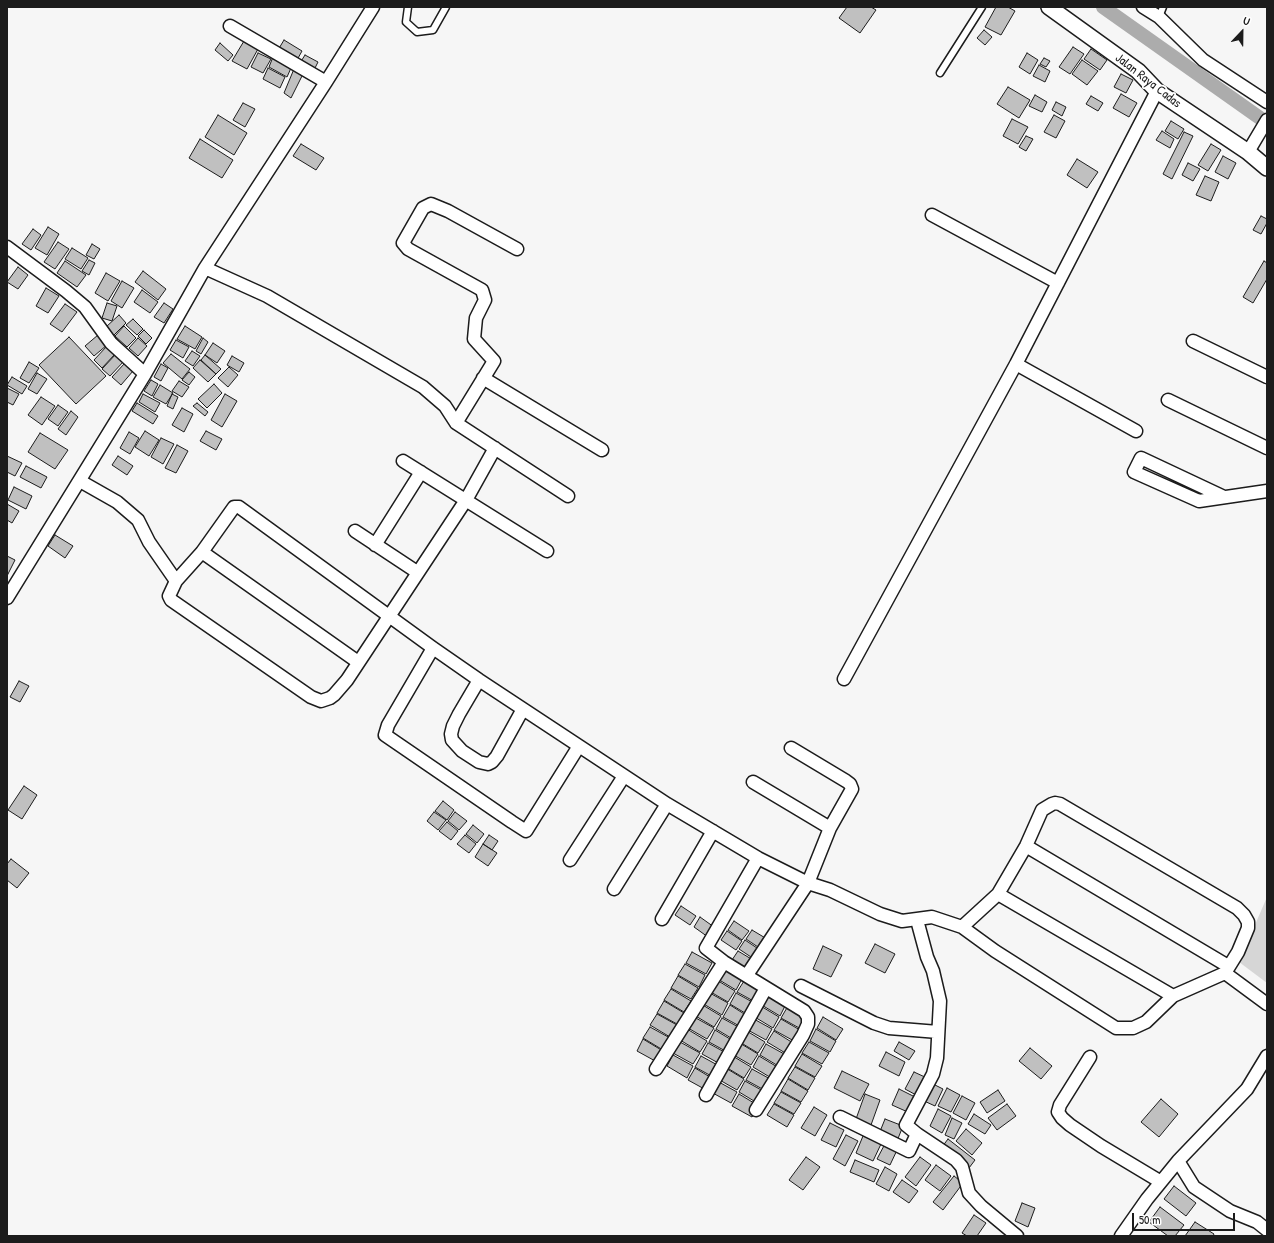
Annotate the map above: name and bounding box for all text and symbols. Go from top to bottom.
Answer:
north arrow [1222,12,1262,52]
text: U [1241,13,1252,28]
street label: Jalan Raya Cadas [1112,50,1184,112]
scale bar [1134,1205,1237,1231]
text: 50 m [1139,1211,1160,1228]

